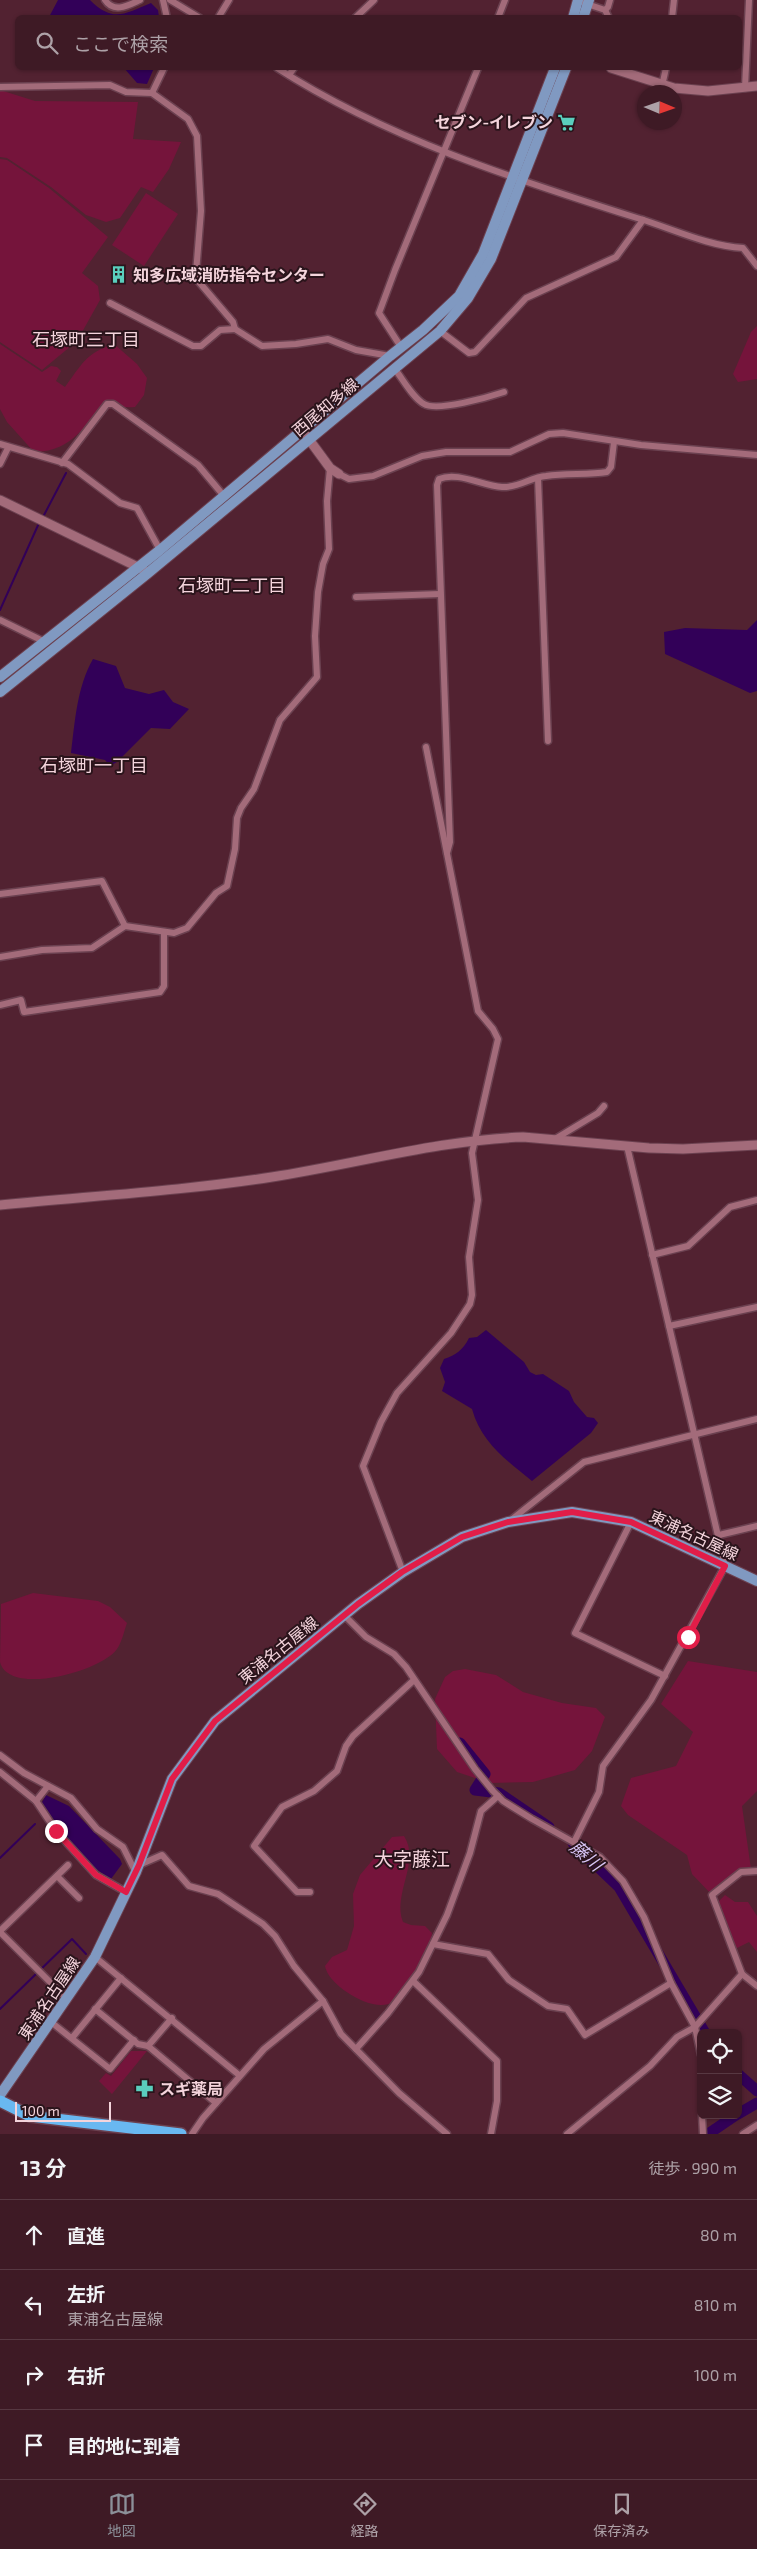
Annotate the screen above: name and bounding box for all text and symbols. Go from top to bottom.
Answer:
search box [15,15,742,70]
icon: search [33,29,61,57]
text: ここで検索 [73,32,168,55]
north arrow [637,85,682,130]
place label: セブン-イレブン [434,112,553,131]
supermarket icon: セブン-イレブン [557,112,577,132]
building icon: 知多広域消防指令センター [109,265,129,285]
place label: 知多広域消防指令センター [133,265,325,284]
district label: 石塚町三丁目 [32,328,140,350]
street label: 西尾知多線 [288,374,361,440]
district label: 石塚町二丁目 [178,574,286,596]
district label: 石塚町一丁目 [40,754,148,776]
street label: 東浦名古屋線 [647,1506,742,1563]
street label: 東浦名古屋線 [234,1612,321,1687]
route start [677,1626,700,1649]
route end [45,1820,68,1843]
water label: 藤川 [566,1835,609,1877]
district label: 大字藤江 [374,1847,450,1870]
street label: 東浦名古屋線 [14,1953,83,2043]
map controls [697,2029,742,2119]
button: locate [697,2029,742,2074]
button: layers [697,2074,742,2119]
pharmacy icon: スギ薬局 [135,2079,155,2099]
place label: スギ薬局 [159,2079,223,2098]
scale bar [15,2099,111,2122]
text: 100 m [22,2102,60,2119]
text: 13 分 [20,2155,67,2180]
text: 徒歩 · 990 m [649,2158,737,2177]
icon: ahead [20,2221,48,2249]
text: 直進 [67,2224,105,2247]
text: 80 m [700,2225,737,2244]
text: 左折 [67,2282,105,2305]
icon: left [20,2291,48,2319]
text: 810 m [694,2295,737,2314]
text: 東浦名古屋線 [67,2309,163,2328]
icon: right [20,2361,48,2389]
text: 右折 [67,2364,105,2387]
text: 100 m [694,2365,737,2384]
icon: arrive [20,2431,48,2459]
text: 目的地に到着 [67,2434,181,2457]
tab: 地図 [108,2490,136,2540]
tab: 経路 [351,2490,379,2540]
tab: 保存済み [594,2490,650,2540]

